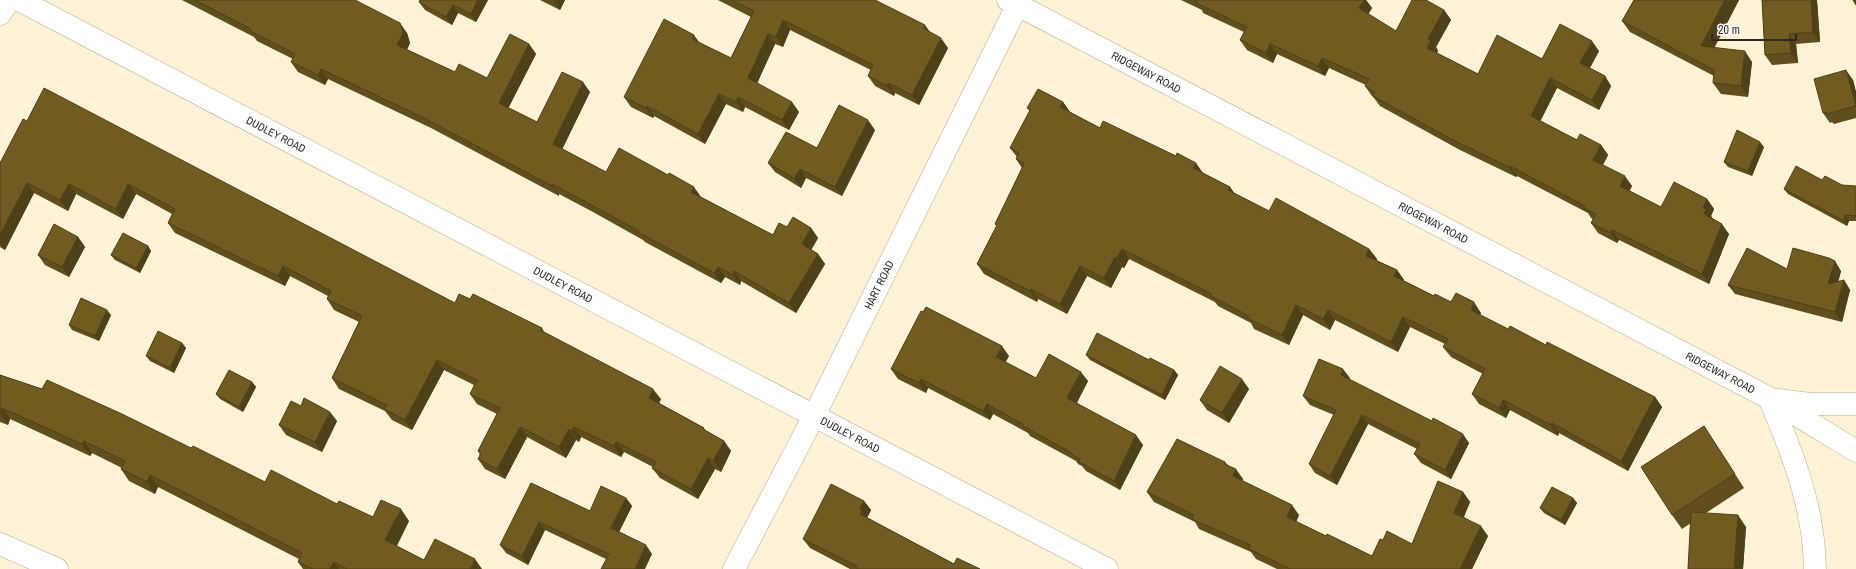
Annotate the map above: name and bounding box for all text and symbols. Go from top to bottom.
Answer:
scale bar [1712,16,1796,42]
text: 20 m [1718,22,1740,38]
street label: RIDGEWAY ROAD [1109,48,1183,96]
street label: DUDLEY ROAD [244,113,308,156]
street label: RIDGEWAY ROAD [1396,198,1471,246]
street label: HART ROAD [861,258,897,312]
street label: DUDLEY ROAD [531,263,595,306]
street label: RIDGEWAY ROAD [1683,349,1758,397]
street label: DUDLEY ROAD [818,413,882,456]

